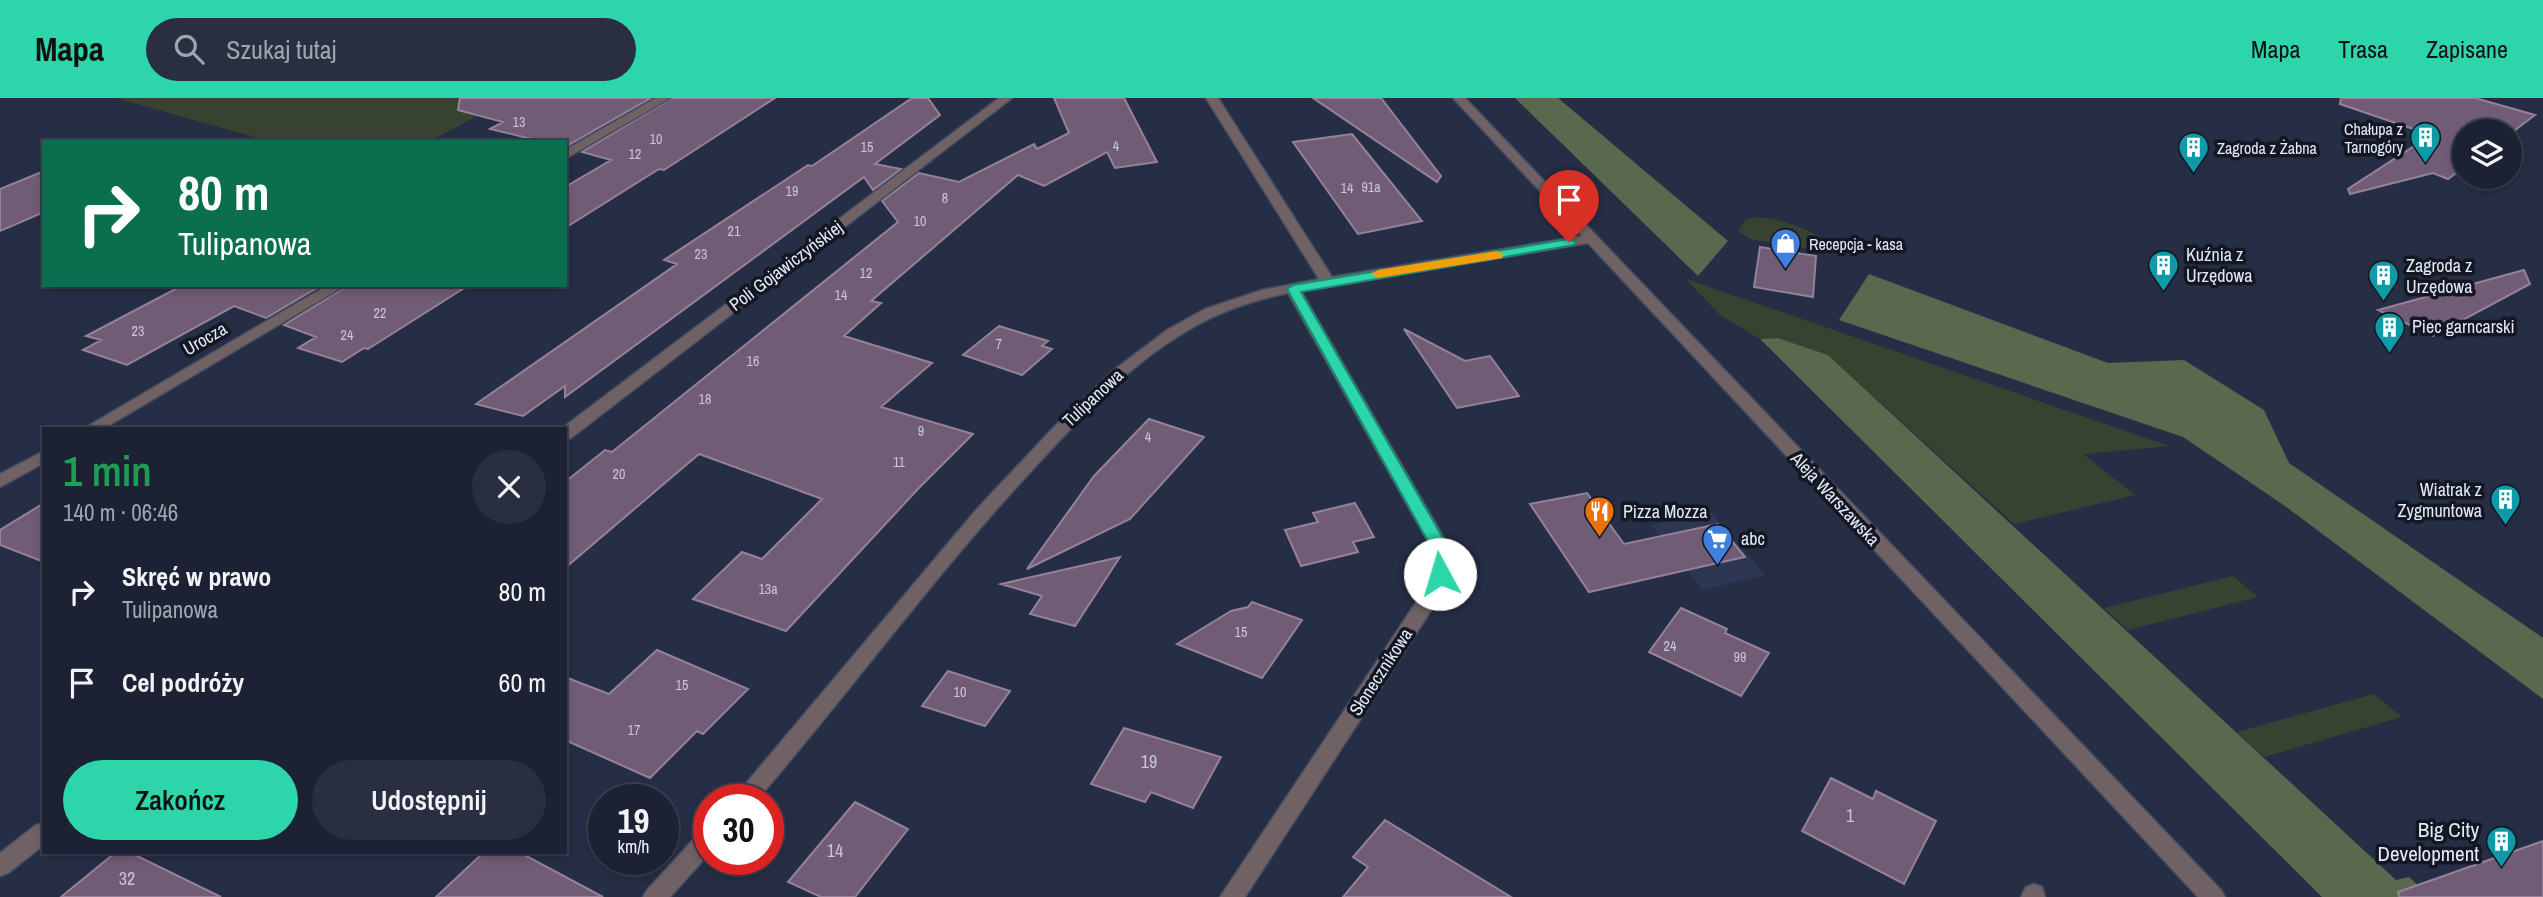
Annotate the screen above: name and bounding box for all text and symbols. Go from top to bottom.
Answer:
search box [146,18,636,81]
text: Mapa [35,27,104,71]
icon: search [170,30,208,68]
text: Szukaj tutaj [226,32,336,67]
text: Mapa [2251,33,2300,65]
text: Trasa [2338,33,2388,65]
text: Zapisane [2426,33,2508,65]
house number: 13 [513,113,525,131]
place label: Chałupa z Tarnogóry [2344,118,2403,158]
map controls [2452,119,2522,189]
button: layers [2452,119,2522,189]
building icon: Chałupa z Tarnogóry [2409,121,2443,165]
house number: 10 [650,130,662,148]
building icon: Zagroda z Żabna [2177,131,2211,175]
house number: 4 [1113,137,1120,155]
place label: Zagroda z Żabna [2217,137,2318,159]
house number: 15 [861,138,873,156]
house number: 12 [629,145,641,163]
text: 80 m [178,159,270,225]
icon: right [63,168,154,259]
pin [1539,170,1599,242]
house number: 91a [1361,178,1381,196]
house number: 14 [1341,179,1354,197]
icon: arrive [1550,181,1588,219]
house number: 19 [786,182,798,200]
house number: 8 [942,189,948,207]
house number: 10 [914,212,926,230]
street label: Poli Gojawiczyńskiej [724,215,848,317]
text: Tulipanowa [178,222,311,265]
house number: 21 [728,222,741,240]
shop icon: Recepcja - kasa [1769,227,1803,271]
place label: Recepcja - kasa [1809,233,1904,255]
place label: Kuźnia z Urzędowa [2186,242,2252,288]
house number: 23 [695,245,707,263]
building icon: Kuźnia z Urzędowa [2146,248,2180,292]
place label: Zagroda z Urzędowa [2406,253,2472,299]
building icon: Zagroda z Urzędowa [2366,259,2400,303]
house number: 12 [860,264,872,282]
house number: 14 [835,286,848,304]
house number: 22 [374,304,386,322]
building icon: Piec garncarski [2372,310,2406,354]
place label: Piec garncarski [2412,314,2515,339]
street label: Urocza [178,316,231,361]
house number: 23 [132,322,144,340]
house number: 24 [341,326,354,344]
house number: 7 [996,335,1002,353]
house number: 16 [747,352,759,370]
street label: Tulipanowa [1057,363,1129,432]
house number: 18 [699,390,711,408]
house number: 9 [918,422,924,440]
house number: 4 [1145,428,1152,446]
text: 1 min [63,443,152,499]
street label: Aleja Warszawska [1785,446,1885,551]
button: close [472,450,546,524]
house number: 11 [893,453,906,471]
house number: 20 [613,465,625,483]
place label: Wiatrak z Zygmuntowa [2398,477,2482,523]
building icon: Wiatrak z Zygmuntowa [2488,483,2522,527]
restaurant icon: Pizza Mozza [1583,495,1617,539]
text: 140 m · 06:46 [63,497,178,528]
place label: Pizza Mozza [1623,499,1708,524]
supermarket icon: abc [1701,522,1735,566]
place label: abc [1741,526,1765,551]
position arrow [1403,537,1477,611]
text: Skręć w prawo [122,559,271,594]
icon: right [63,573,101,611]
text: 80 m [499,574,546,609]
house number: 13a [758,580,778,598]
text: Tulipanowa [122,594,218,625]
house number: 15 [1235,623,1247,641]
street label: Słonecznikowa [1343,623,1418,720]
house number: 24 [1664,637,1677,655]
house number: 99 [1734,648,1746,666]
icon: arrive [63,664,101,702]
text: Cel podróży [122,665,244,700]
text: 60 m [499,665,546,700]
house number: 15 [676,676,688,694]
house number: 10 [954,683,966,701]
house number: 17 [628,721,640,739]
house number: 19 [1141,749,1157,774]
button: Zakończ [63,760,298,840]
button: Udostępnij [312,760,546,840]
speed limit sign: 30 [693,784,784,875]
text: 19 [618,797,649,844]
house number: 1 [1846,803,1855,828]
place label: Big City Development [2378,815,2479,868]
building icon: Big City Development [2485,825,2519,869]
text: km/h [618,834,650,859]
house number: 14 [827,838,843,863]
house number: 32 [119,866,135,891]

